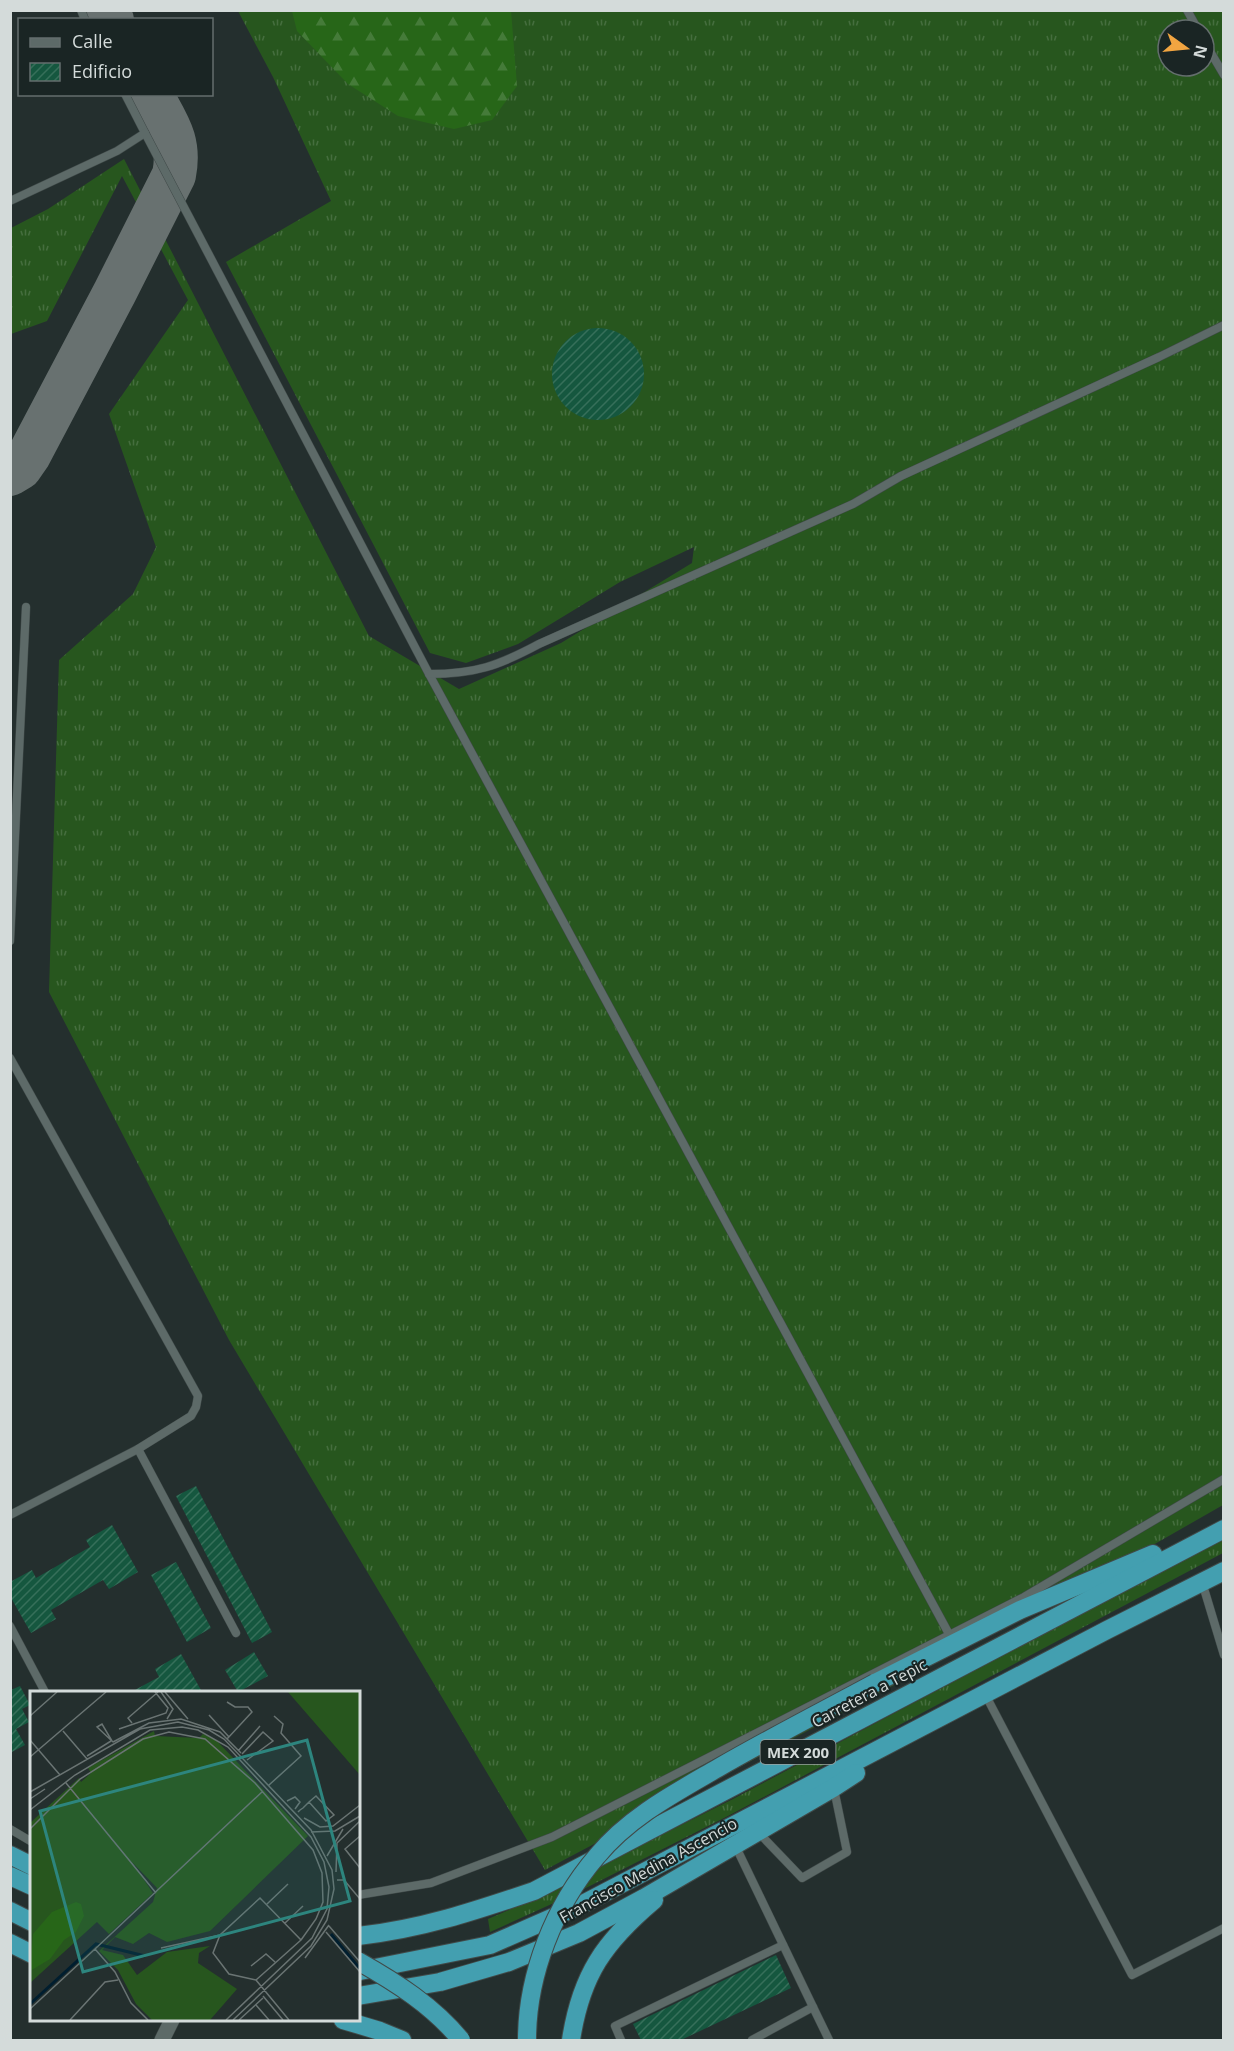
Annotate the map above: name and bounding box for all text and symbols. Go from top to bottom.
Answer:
legend [18,18,213,96]
north arrow [1156,18,1216,78]
text: Calle [72,29,113,53]
text: N [1188,43,1213,61]
text: Edificio [72,59,132,83]
street label: Carretera a Tepic [807,1653,931,1733]
inset map [30,1691,360,2021]
road number: MEX 200 [760,1740,836,1764]
street label: Francisco Medina Ascencio [555,1812,741,1928]

